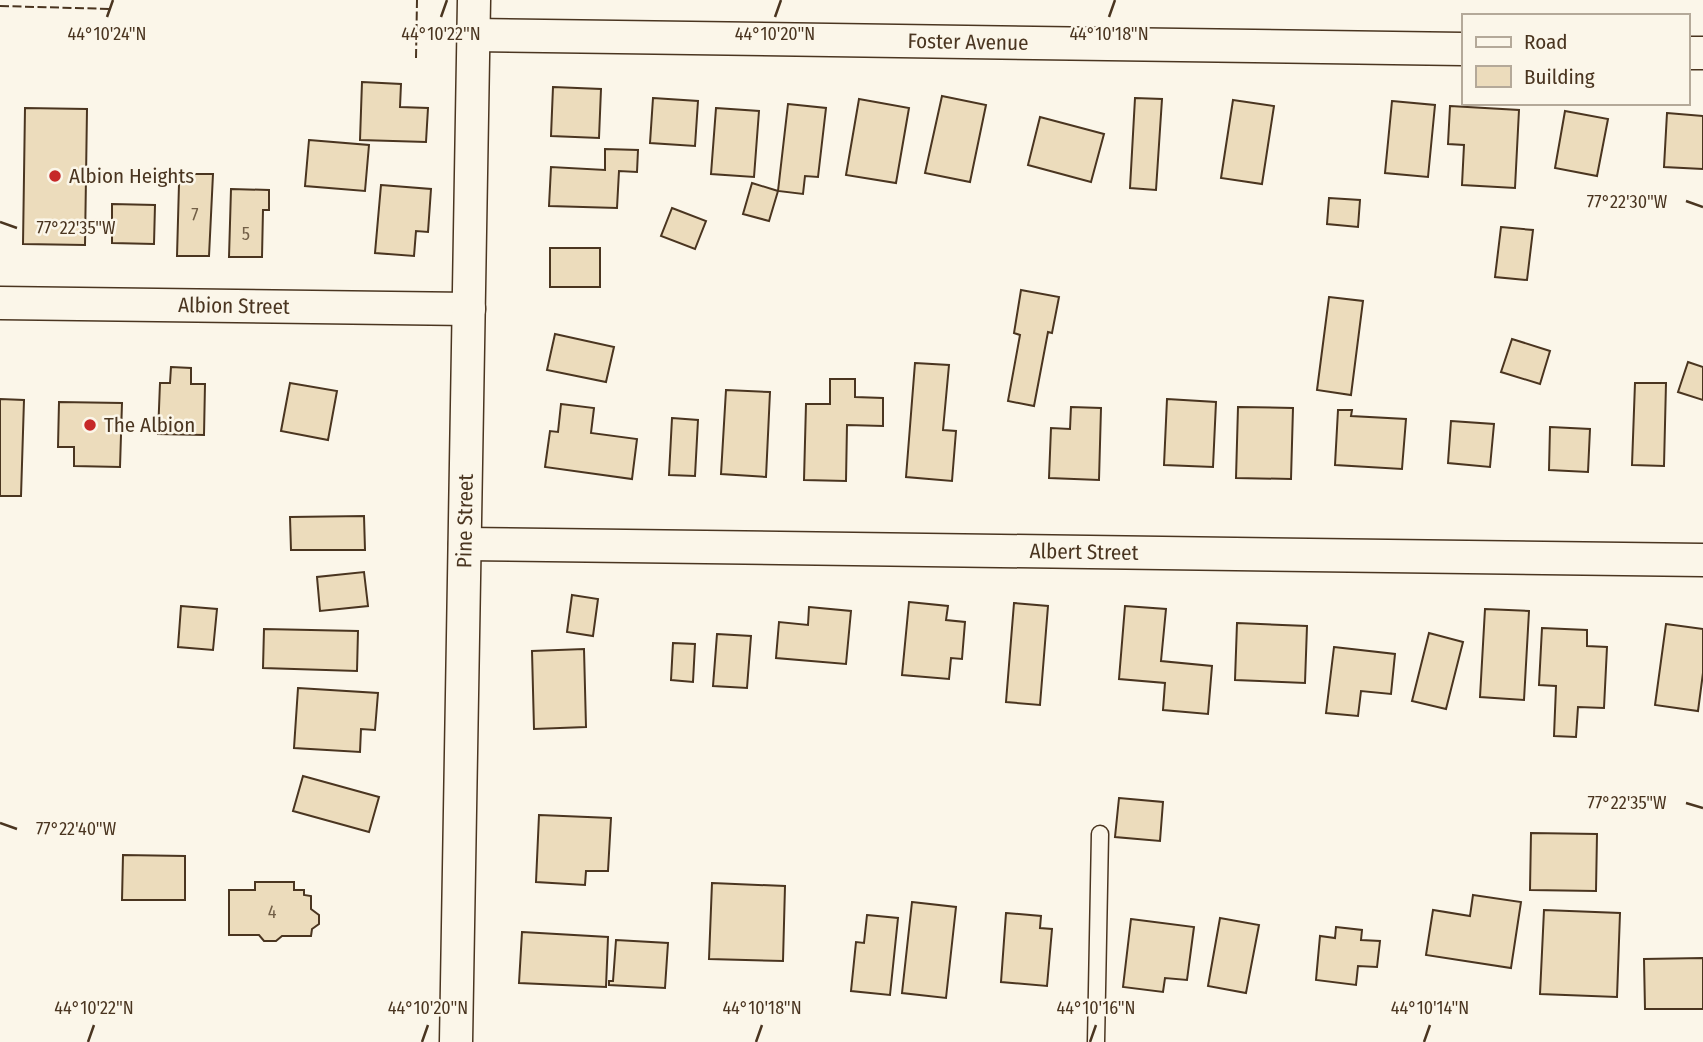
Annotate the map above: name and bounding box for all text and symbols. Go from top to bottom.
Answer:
legend [1462,14,1689,105]
text: 44°10'24"N [68,23,146,45]
text: 44°10'22"N [401,23,481,45]
text: 44°10'20"N [735,23,815,45]
text: 44°10'18"N [1069,23,1149,45]
street label: Foster Avenue [907,28,1029,56]
text: Road [1524,29,1568,55]
text: Building [1524,64,1595,90]
place label: Albion Heights [69,163,194,189]
marker: Albion Heights [47,168,63,184]
text: 77°22'30"W [1587,191,1668,213]
house number: 7 [191,204,199,226]
text: 77°22'35"W [37,217,116,239]
house number: 5 [242,223,250,245]
street label: Albion Street [178,292,290,320]
place label: The Albion [104,412,195,438]
marker: The Albion [82,417,98,433]
street label: Pine Street [451,474,479,568]
street label: Albert Street [1029,538,1139,566]
text: 77°22'35"W [1588,792,1667,814]
text: 77°22'40"W [36,818,117,840]
house number: 4 [268,901,277,923]
text: 44°10'22"N [54,997,134,1019]
text: 44°10'20"N [388,997,468,1019]
text: 44°10'18"N [722,997,802,1019]
text: 44°10'16"N [1056,997,1136,1019]
text: 44°10'14"N [1391,997,1469,1019]

